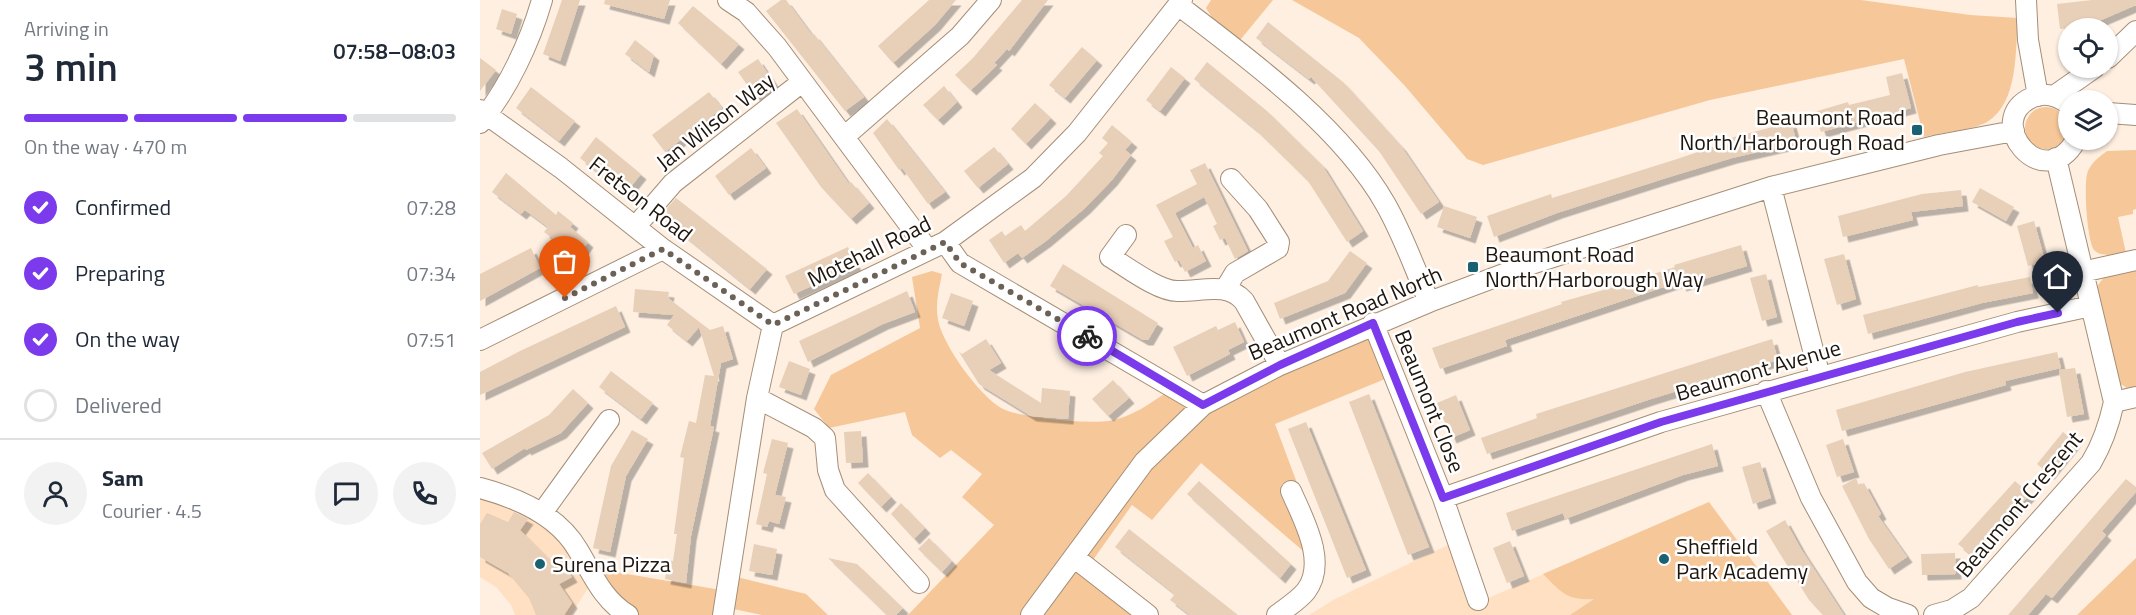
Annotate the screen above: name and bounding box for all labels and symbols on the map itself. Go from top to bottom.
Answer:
street label: Jan Wilson Way [648,63,782,178]
place label: Beaumont Road North/Harborough Road [1679,100,1905,159]
marker: Beaumont Road North/Harborough Road [1910,123,1924,137]
street label: Fretson Road [582,148,700,250]
street label: Motehall Road [801,206,937,296]
pin [539,236,590,298]
place label: Beaumont Road North/Harborough Way [1485,237,1704,296]
pin [2032,251,2083,313]
street label: Beaumont Road North [1243,257,1447,369]
marker: Beaumont Road North/Harborough Way [1466,260,1480,274]
courier [1057,306,1117,366]
street label: Beaumont Close [1386,324,1474,478]
street label: Beaumont Avenue [1671,330,1845,410]
street label: Beaumont Crescent [1947,423,2091,585]
place label: Sheffield Park Academy [1676,529,1809,588]
place label: Surena Pizza [552,547,671,581]
marker: Sheffield Park Academy [1657,552,1671,566]
marker: Surena Pizza [533,557,547,571]

